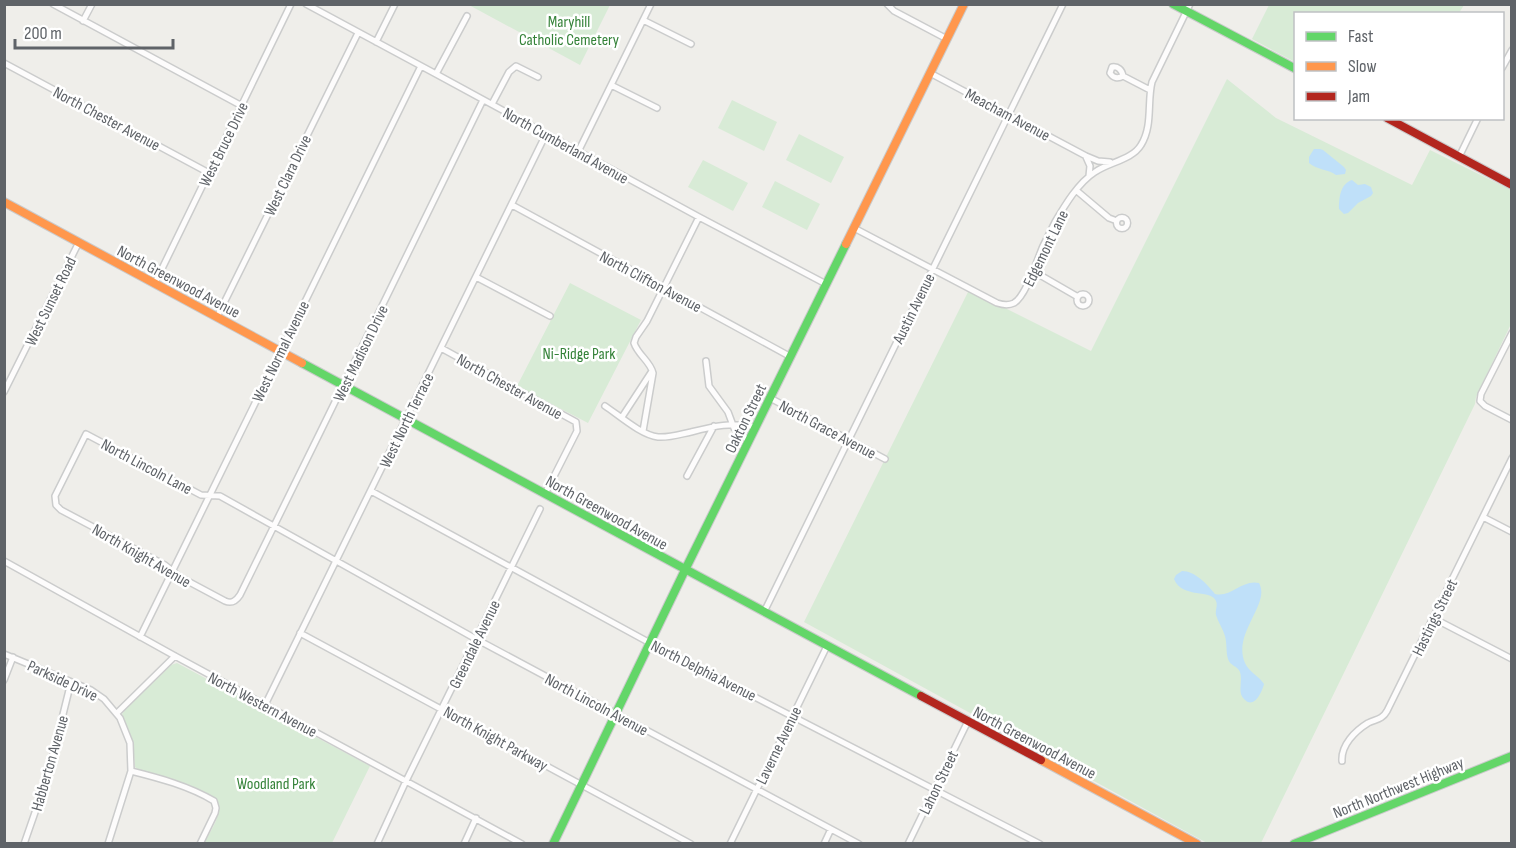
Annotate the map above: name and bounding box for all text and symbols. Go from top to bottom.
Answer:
scale bar [15,12,172,50]
legend [1294,12,1504,120]
park label: Maryhill Catholic Cemetery [519,13,619,50]
text: 200 m [24,23,62,44]
text: Fast [1348,26,1374,47]
text: Slow [1348,56,1377,77]
street label: North Chester Avenue [50,83,163,155]
street label: Meacham Avenue [962,85,1053,146]
text: Jam [1347,86,1370,107]
street label: West Bruce Drive [196,99,253,190]
street label: North Cumberland Avenue [499,104,631,189]
street label: West Clara Drive [261,132,316,219]
street label: Edgemont Lane [1020,207,1073,290]
street label: North Greenwood Avenue [114,242,243,323]
street label: North Clifton Avenue [596,248,704,317]
street label: West Sunset Road [22,254,81,349]
street label: Austin Avenue [889,270,939,348]
street label: West Normal Avenue [249,298,314,405]
street label: West Madison Drive [330,302,393,405]
park label: Ni-Ridge Park [543,345,615,364]
street label: North Chester Avenue [453,350,566,424]
street label: West North Terrace [376,370,439,471]
street label: Oakton Street [721,381,771,456]
street label: North Grace Avenue [776,397,879,464]
street label: North Lincoln Lane [98,435,195,499]
street label: North Greenwood Avenue [542,472,671,555]
street label: North Knight Avenue [89,520,194,592]
street label: Hastings Street [1409,576,1462,659]
street label: Greendale Avenue [446,597,505,692]
street label: North Delphia Avenue [648,637,759,706]
street label: Parkside Drive [24,657,101,706]
street label: North Western Avenue [205,669,320,742]
street label: North Lincoln Avenue [541,670,651,740]
street label: North Knight Parkway [440,703,551,776]
street label: North Greenwood Avenue [970,703,1099,784]
street label: Laverne Avenue [752,704,806,788]
street label: Habberton Avenue [28,713,73,813]
street label: Lahon Street [916,748,963,818]
street label: North Northwest Highway [1331,754,1467,823]
park label: Woodland Park [237,775,315,794]

